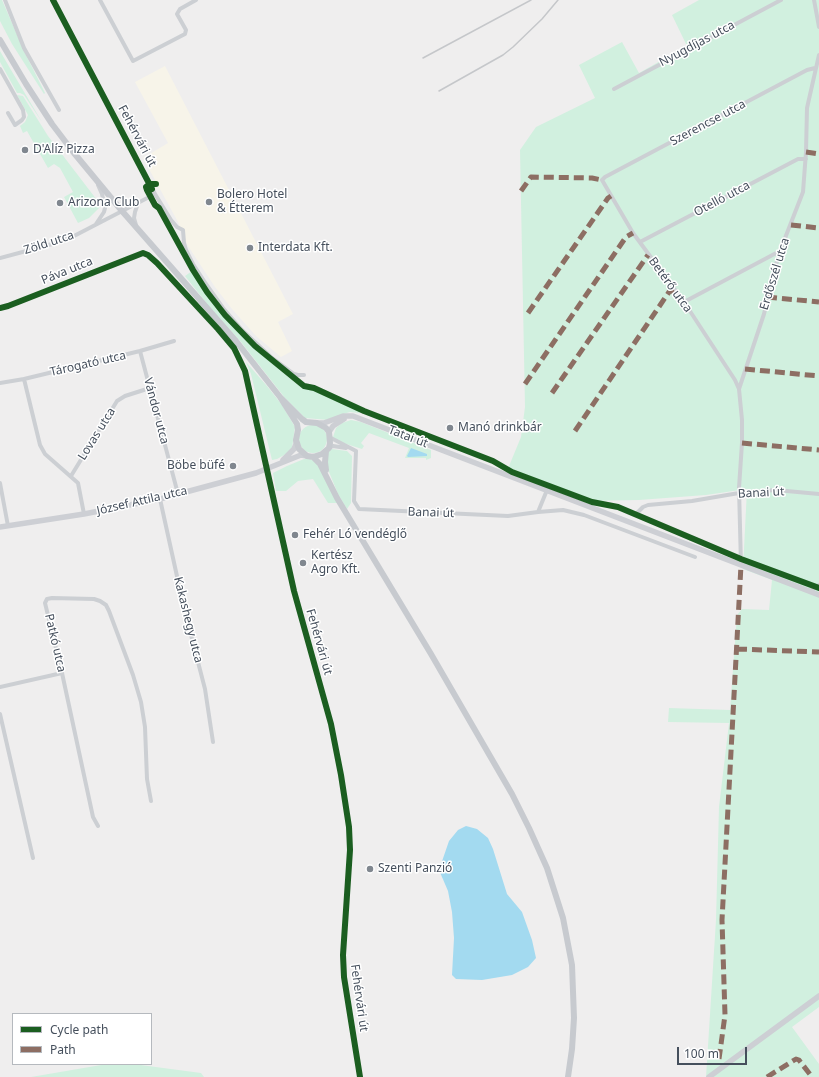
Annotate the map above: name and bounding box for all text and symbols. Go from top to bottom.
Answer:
street label: Nyugdíjas utca [657,18,737,70]
street label: Szerencse utca [668,97,748,149]
street label: Fehérvári út [115,103,159,169]
place label: D'Alíz Pizza [33,143,95,157]
marker: D'Alíz Pizza [20,145,30,155]
street label: Otelló utca [692,178,752,220]
place label: Bolero Hotel & Étterem [217,188,287,216]
place label: Arizona Club [68,196,139,210]
marker: Bolero Hotel & Étterem [204,197,214,207]
marker: Arizona Club [55,198,65,208]
street label: Zöld utca [22,228,76,258]
street label: Erdőszél utca [757,236,793,312]
place label: Interdata Kft. [258,241,333,255]
marker: Interdata Kft. [245,243,255,253]
street label: Páva utca [39,254,95,288]
street label: Betérő utca [645,254,695,316]
street label: Tárogató utca [49,348,127,380]
street label: Vándor utca [140,376,172,446]
street label: Lovas utca [75,405,119,463]
place label: Manó drinkbár [458,421,542,435]
street label: Tatai út [386,423,430,451]
marker: Manó drinkbár [445,423,455,433]
place label: Böbe büfé [167,459,225,473]
marker: Böbe büfé [228,461,238,471]
street label: József Attila utca [95,484,189,518]
street label: Banai út [737,485,785,501]
street label: Banai út [407,505,455,521]
place label: Fehér Ló vendéglő [303,528,407,542]
marker: Fehér Ló vendéglő [290,530,300,540]
place label: Kertész Agro Kft. [311,549,360,577]
marker: Kertész Agro Kft. [298,558,308,568]
street label: Kakashegy utca [170,576,206,664]
street label: Fehérvári út [303,607,335,677]
street label: Patkó utca [41,612,69,674]
place label: Szenti Panzió [378,862,452,876]
marker: Szenti Panzió [365,864,375,874]
street label: Fehérvári út [347,963,371,1033]
legend [12,1013,152,1065]
text: Cycle path [50,1021,108,1038]
scale bar [679,1039,749,1065]
text: Path [50,1041,76,1058]
text: 100 m [684,1045,719,1062]

